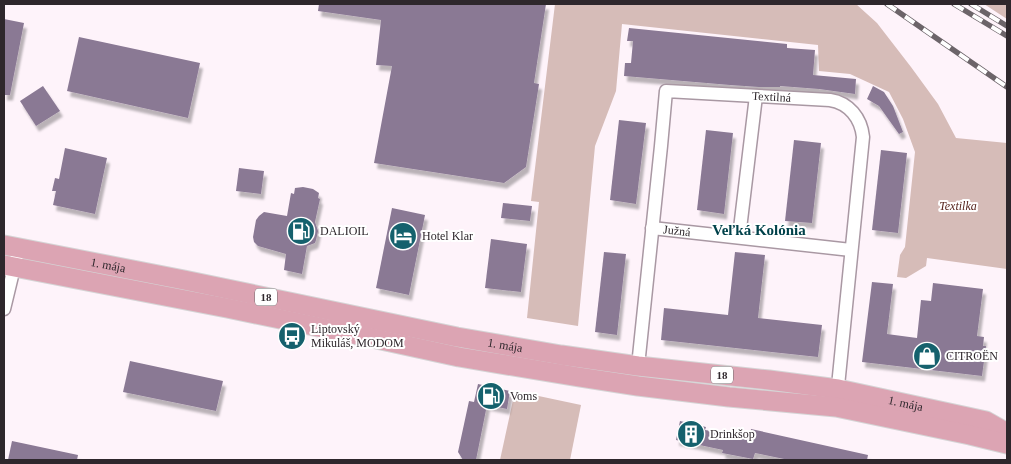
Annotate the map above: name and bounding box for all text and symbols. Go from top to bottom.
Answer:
street label: Textilná [751,89,792,105]
park label: Textilka [939,199,977,213]
fuel station icon: DALIOIL [286,216,316,246]
hotel icon: Hotel Klar [388,221,418,251]
street label: Južná [662,222,692,239]
district label: Veľká Kolónia [712,222,806,238]
place label: DALIOIL [320,224,369,238]
place label: Hotel Klar [422,229,473,243]
street label: 1. mája [89,255,127,276]
road number: 18 [255,288,277,306]
bus stop icon: Liptovský Mikuláš, MODOM [277,321,307,351]
place label: Liptovský Mikuláš, MODOM [311,322,404,350]
street label: 1. mája [486,335,524,355]
shop icon: CITROËN [912,341,942,371]
place label: CITROËN [946,349,998,363]
road number: 18 [711,366,733,384]
fuel station icon: Voms [476,381,506,411]
place label: Voms [510,389,537,403]
street label: 1. mája [887,393,925,414]
building icon: Drinkšop [676,419,706,449]
place label: Drinkšop [710,427,755,441]

